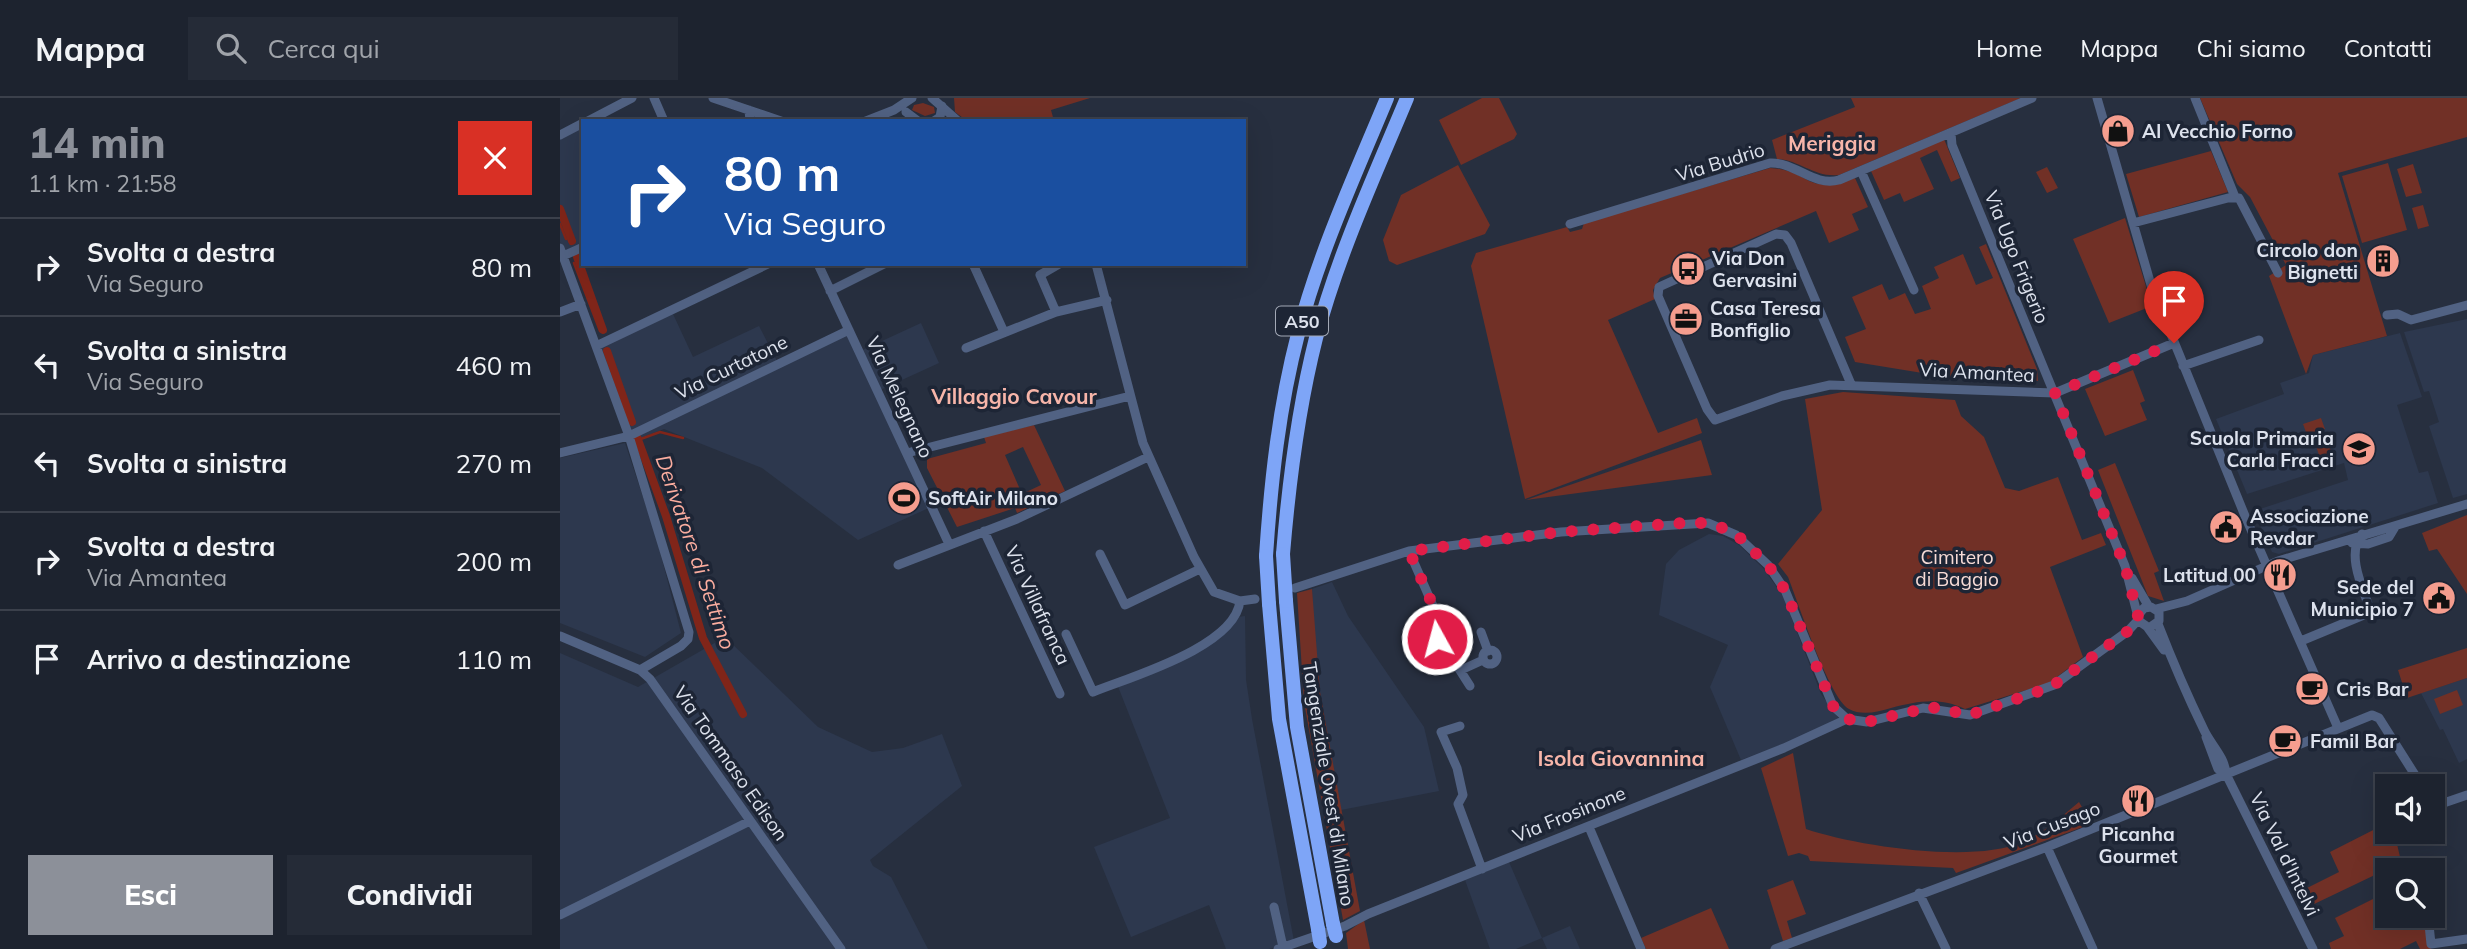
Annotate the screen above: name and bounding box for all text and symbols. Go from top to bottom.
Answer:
search box [188,17,678,80]
text: Mappa [35,28,146,69]
icon: search [212,29,250,67]
text: Cerca qui [268,32,380,65]
text: Home [1976,33,2042,63]
text: Mappa [2080,33,2158,63]
text: Chi siamo [2196,33,2306,63]
text: Contatti [2344,33,2432,63]
shop icon: Al Vecchio Forno [2099,112,2137,150]
text: 14 min [28,116,166,169]
place label: Al Vecchio Forno [2142,119,2293,143]
button: close [458,121,532,195]
district label: Meriggia [1788,130,1876,156]
street label: Via Budrio [1673,137,1767,187]
text: 80 m [724,142,840,203]
icon: right [609,147,700,238]
text: 1.1 km · 21:58 [28,169,177,198]
street label: Via Ugo Frigerio [1979,187,2055,327]
text: Via Seguro [724,203,886,243]
text: Svolta a destra [87,236,275,269]
place label: Circolo don Bignetti [2256,238,2358,284]
building icon: Circolo don Bignetti [2364,242,2402,280]
place label: Via Don Gervasini [1711,246,1797,292]
icon: right [28,248,66,286]
bus stop icon: Via Don Gervasini [1669,250,1707,288]
text: 80 m [471,251,532,284]
text: Via Seguro [87,269,204,298]
pin [2144,271,2204,343]
icon: arrive [2155,282,2193,320]
place label: Casa Teresa Bonfiglio [1710,296,1821,342]
office icon: Casa Teresa Bonfiglio [1667,300,1705,338]
road number: A50 [1276,306,1328,336]
street label: Via Curtatone [671,329,791,405]
street label: Via Melegnano [861,332,939,462]
text: Svolta a sinistra [87,334,287,367]
icon: left [28,346,66,384]
text: 460 m [456,349,532,382]
street label: Via Amantea [1919,357,2035,387]
text: Via Seguro [87,367,204,396]
district label: Villaggio Cavour [930,383,1098,409]
place label: Scuola Primaria Carla Fracci [2190,426,2334,472]
school or university icon: Scuola Primaria Carla Fracci [2340,430,2378,468]
icon: left [28,444,66,482]
text: Svolta a sinistra [87,447,287,480]
text: 270 m [456,447,532,480]
water label: Derivatore di Settimo [650,451,742,653]
sports icon: SoftAir Milano [885,479,923,517]
place label: SoftAir Milano [928,486,1058,510]
place label: Associazione Revdar [2250,504,2369,550]
public building icon: Associazione Revdar [2207,508,2245,546]
text: Svolta a destra [87,530,275,563]
icon: right [28,542,66,580]
street label: Via Villafranca [1000,542,1076,668]
text: 200 m [456,545,532,578]
park label: Cimitero di Baggio [1915,545,1999,591]
restaurant icon: Latitud 00 [2261,556,2299,594]
text: Via Amantea [87,563,227,592]
place label: Latitud 00 [2163,563,2256,587]
place label: Sede del Municipio 7 [2311,575,2414,621]
public building icon: Sede del Municipio 7 [2420,579,2458,617]
position arrow [1400,602,1474,676]
icon: arrive [28,640,66,678]
text: Arrivo a destinazione [87,643,351,676]
text: 110 m [456,643,532,676]
street label: Tangenziale Ovest di Milano [1298,660,1360,908]
cafe icon: Cris Bar [2293,670,2331,708]
place label: Cris Bar [2336,677,2409,701]
street label: Via Tommaso Edison [669,681,793,845]
cafe icon: Famil Bar [2266,722,2304,760]
place label: Famil Bar [2310,729,2397,753]
district label: Isola Giovannina [1537,745,1705,771]
map controls [2375,774,2445,928]
button: sound [2375,774,2445,844]
street label: Via Frosinone [1509,780,1629,848]
restaurant icon: Picanha Gourmet [2119,782,2157,820]
street label: Via Val d'Intelvi [2245,788,2325,920]
street label: Via Cusago [2001,796,2103,854]
place label: Picanha Gourmet [2099,822,2177,868]
button: Esci [28,855,273,935]
button: Condividi [287,855,532,935]
button: search [2375,858,2445,928]

